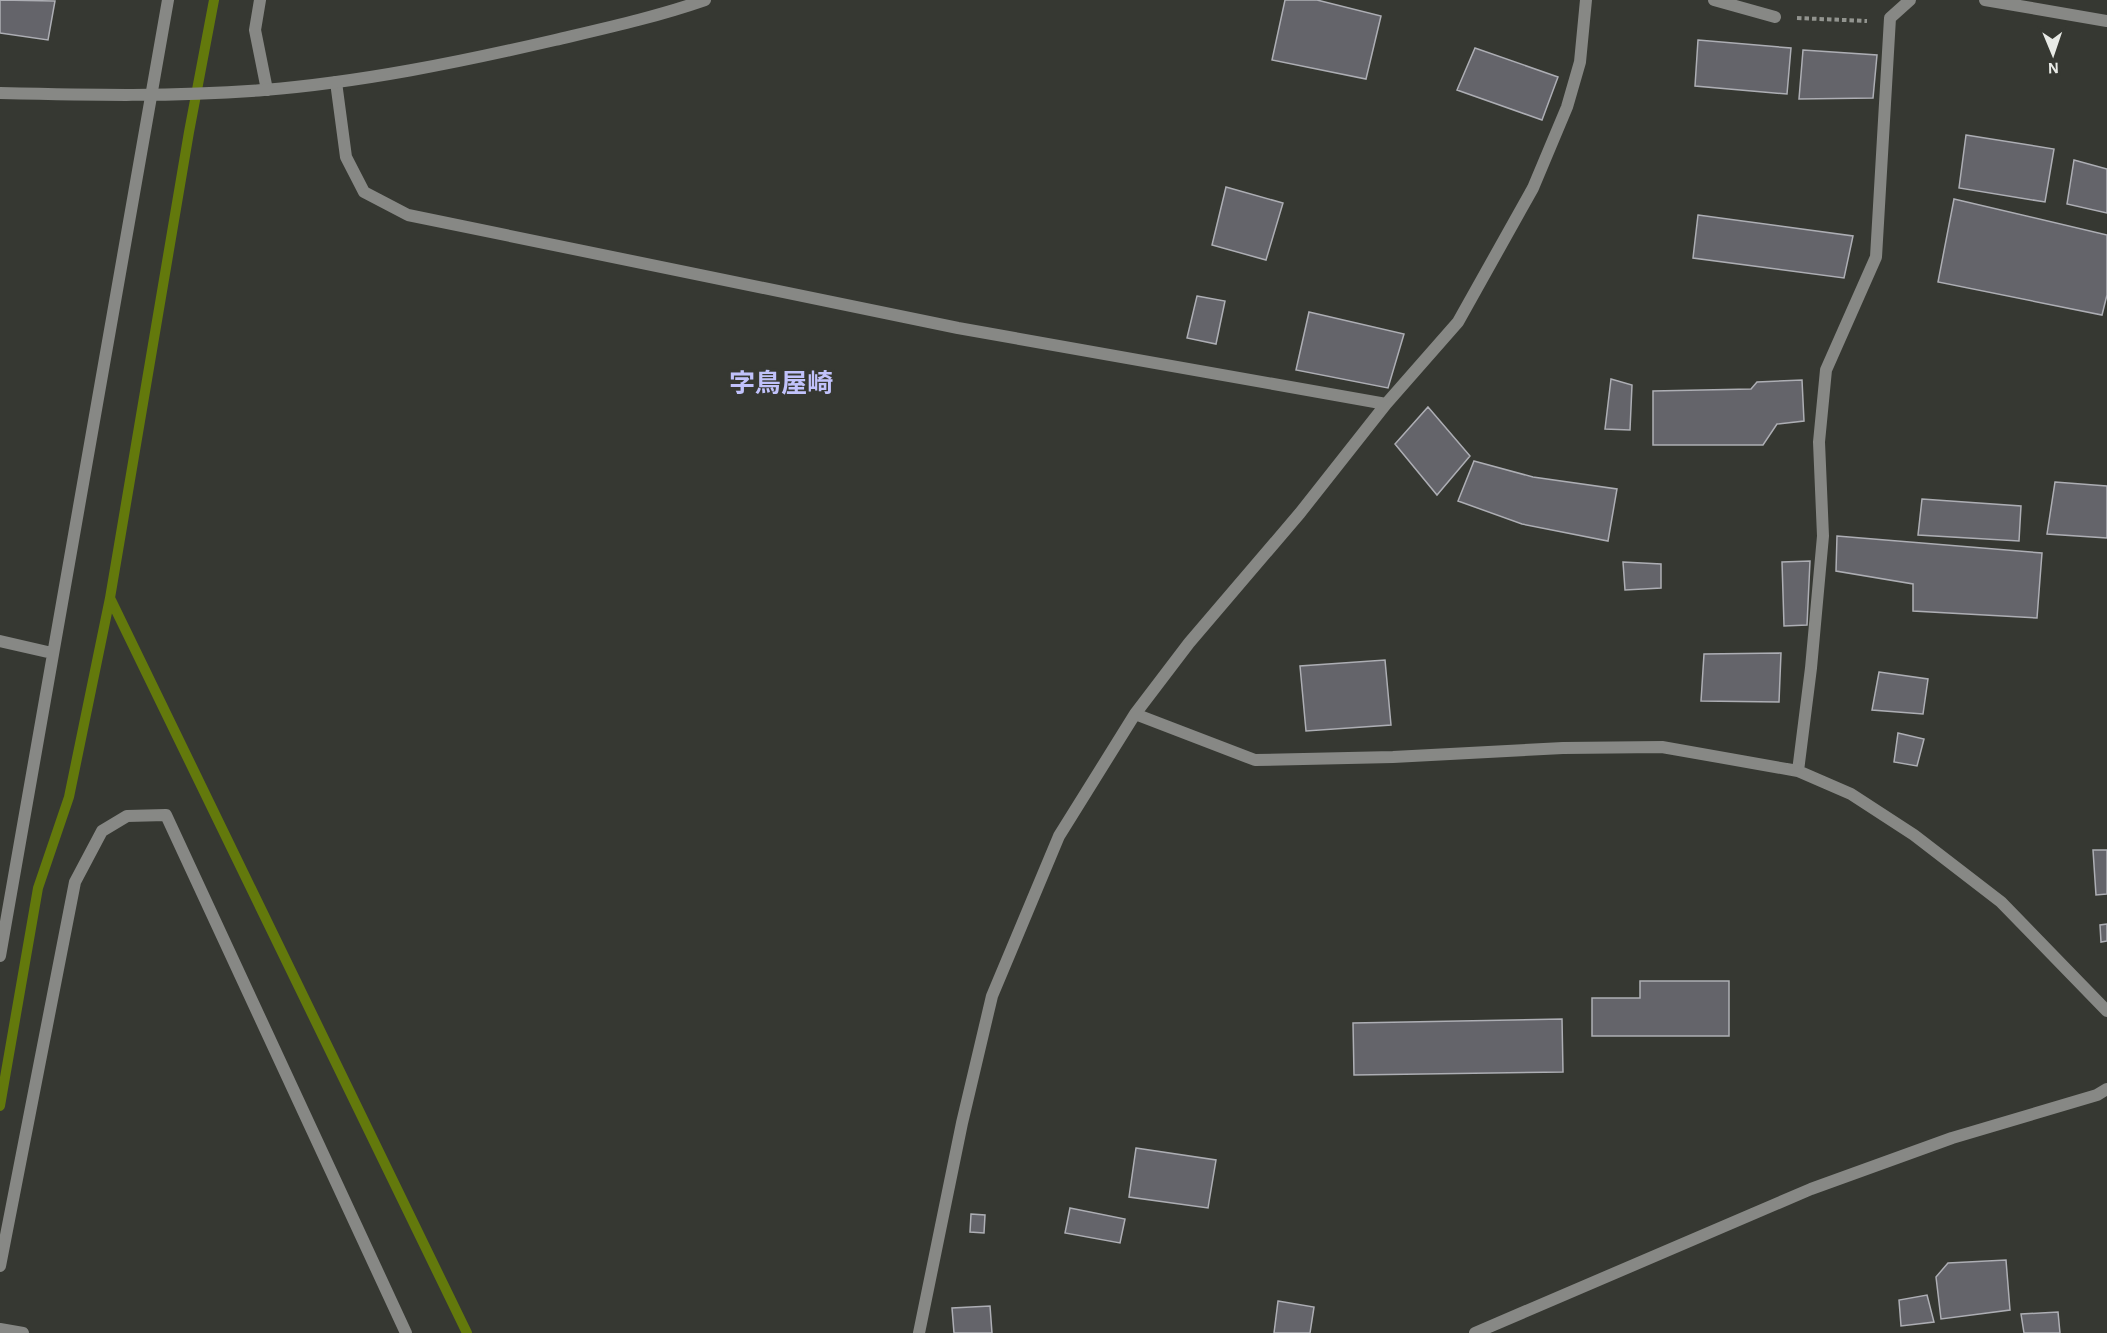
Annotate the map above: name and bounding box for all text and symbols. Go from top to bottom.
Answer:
north arrow [2023,24,2083,84]
text: N [2048,60,2059,76]
district label: 字鳥屋崎 [729,369,833,397]

